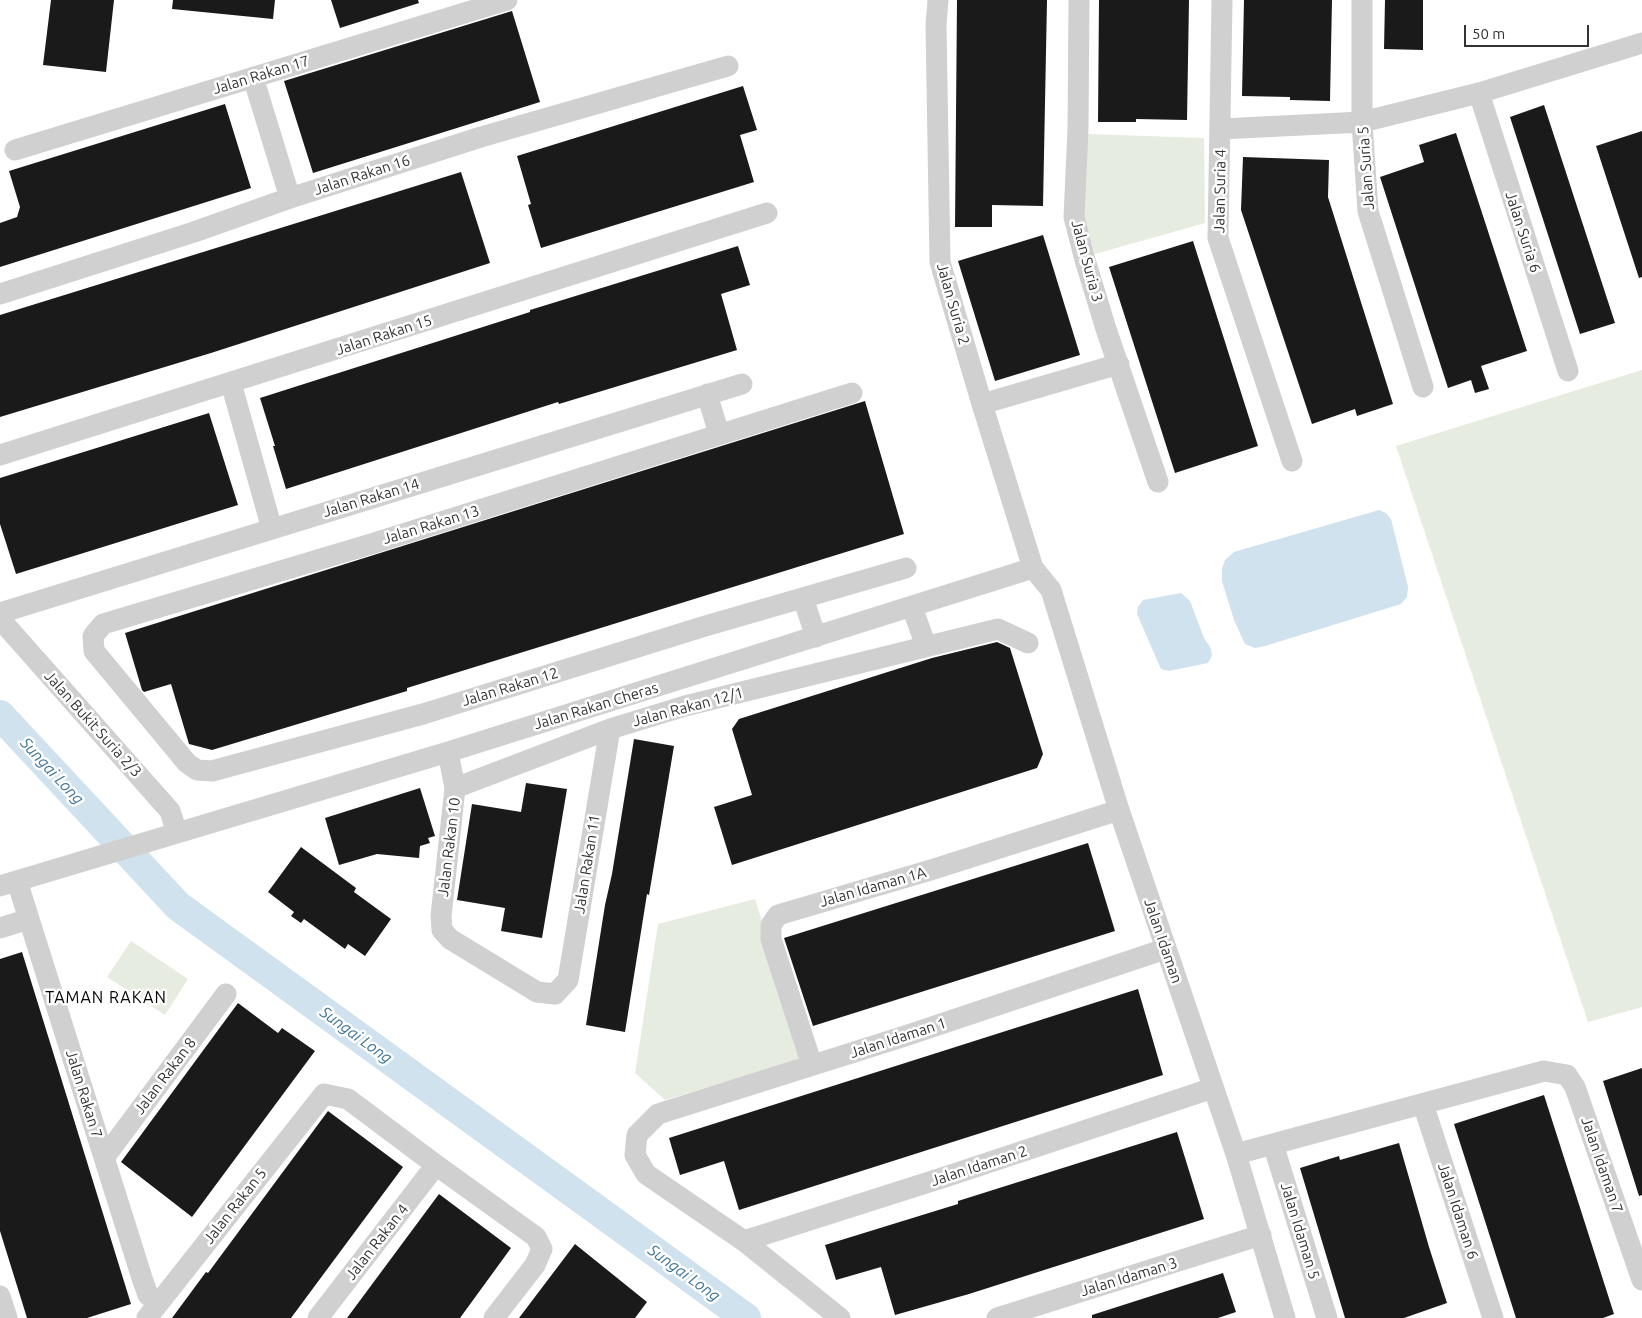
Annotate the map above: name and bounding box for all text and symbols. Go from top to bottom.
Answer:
scale bar [1467,15,1592,47]
text: 50 m [1472,25,1505,42]
street label: Jalan Rakan 17 [211,52,311,98]
street label: Jalan Suria 5 [1354,125,1378,211]
street label: Jalan Suria 4 [1210,149,1230,233]
street label: Jalan Rakan 16 [312,151,412,199]
street label: Jalan Suria 6 [1501,189,1545,275]
street label: Jalan Suria 3 [1067,218,1107,304]
street label: Jalan Suria 2 [933,261,973,347]
street label: Jalan Rakan 15 [334,311,434,359]
street label: Jalan Rakan 14 [321,475,421,521]
street label: Jalan Rakan 13 [381,502,481,548]
street label: Jalan Rakan 12 [460,664,560,710]
street label: Jalan Bukit Suria 2/3 [41,667,145,781]
street label: Jalan Rakan Cheras [532,679,660,733]
street label: Jalan Rakan 12/1 [631,684,745,730]
water label: Sungai Long [16,734,88,808]
street label: Jalan Rakan 10 [434,796,464,898]
street label: Jalan Rakan 11 [570,813,604,915]
street label: Jalan Idaman 1A [818,863,928,911]
street label: Jalan Idaman [1140,896,1186,986]
district label: TAMAN RAKAN [44,988,168,1008]
water label: Sungai Long [316,1003,396,1067]
street label: Jalan Idaman 1 [848,1014,948,1062]
street label: Jalan Rakan 8 [130,1034,200,1118]
street label: Jalan Rakan 7 [62,1048,106,1140]
street label: Jalan Idaman 7 [1577,1115,1627,1215]
street label: Jalan Idaman 2 [929,1142,1029,1190]
street label: Jalan Idaman 6 [1434,1161,1482,1261]
street label: Jalan Rakan 5 [200,1164,270,1248]
street label: Jalan Idaman 5 [1277,1180,1323,1282]
street label: Jalan Rakan 4 [342,1200,412,1284]
water label: Sungai Long [644,1241,724,1305]
street label: Jalan Idaman 3 [1078,1254,1180,1300]

